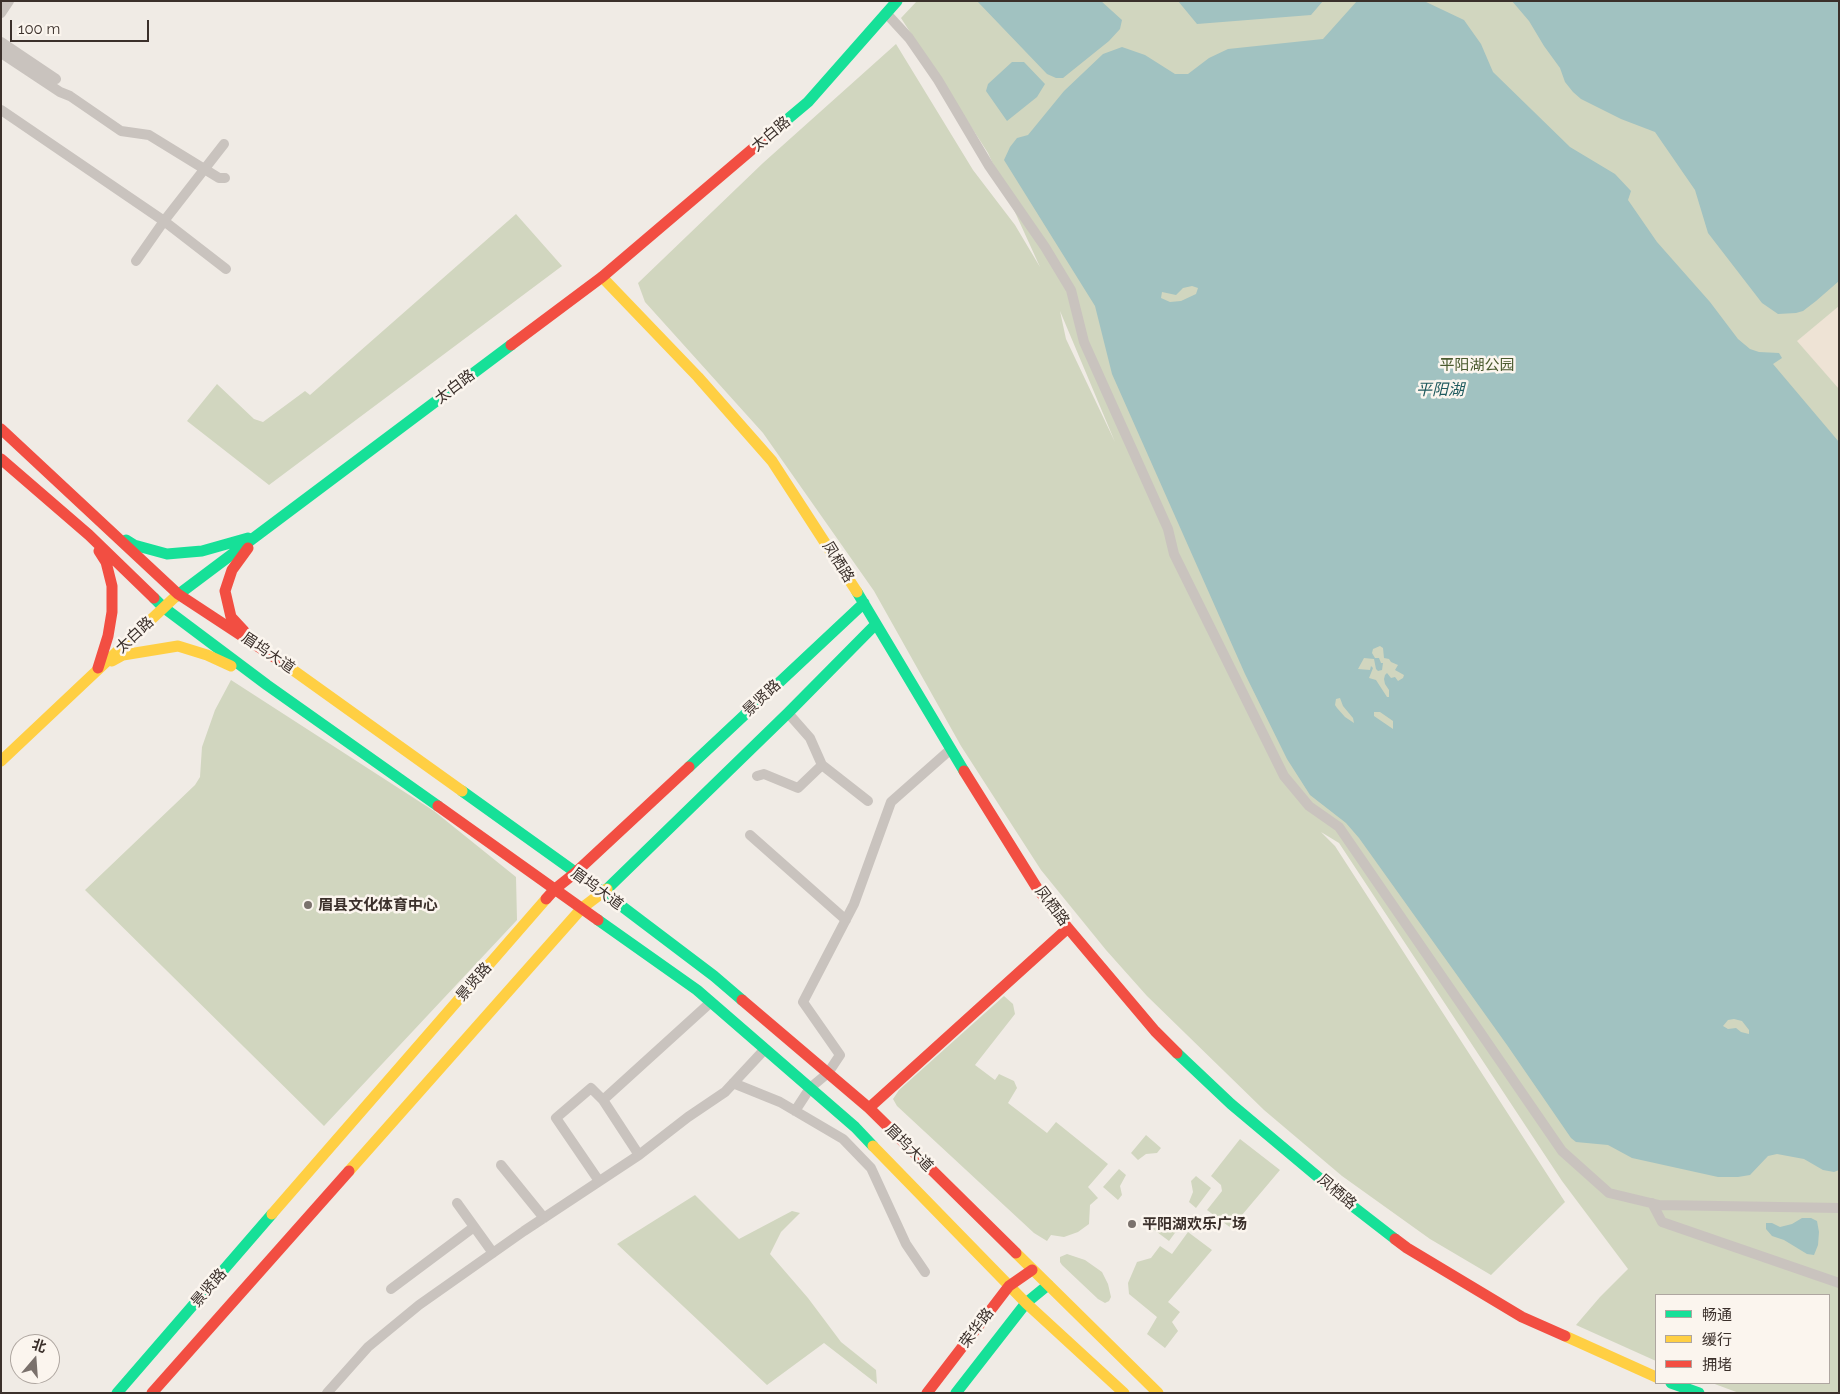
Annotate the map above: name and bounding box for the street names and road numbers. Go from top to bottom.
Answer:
street label: 太白路 [748,113,794,155]
street label: 太白路 [432,366,478,408]
street label: 凤栖路 [818,538,858,586]
street label: 太白路 [112,613,158,657]
street label: 眉坞大道 [238,629,298,677]
street label: 景贤路 [739,676,785,720]
street label: 眉坞大道 [567,864,627,914]
street label: 凤栖路 [1031,883,1073,929]
street label: 景贤路 [452,959,496,1005]
street label: 眉坞大道 [881,1120,937,1176]
street label: 凤栖路 [1314,1171,1360,1213]
street label: 景贤路 [187,1265,231,1311]
street label: 荣华路 [956,1305,998,1351]

